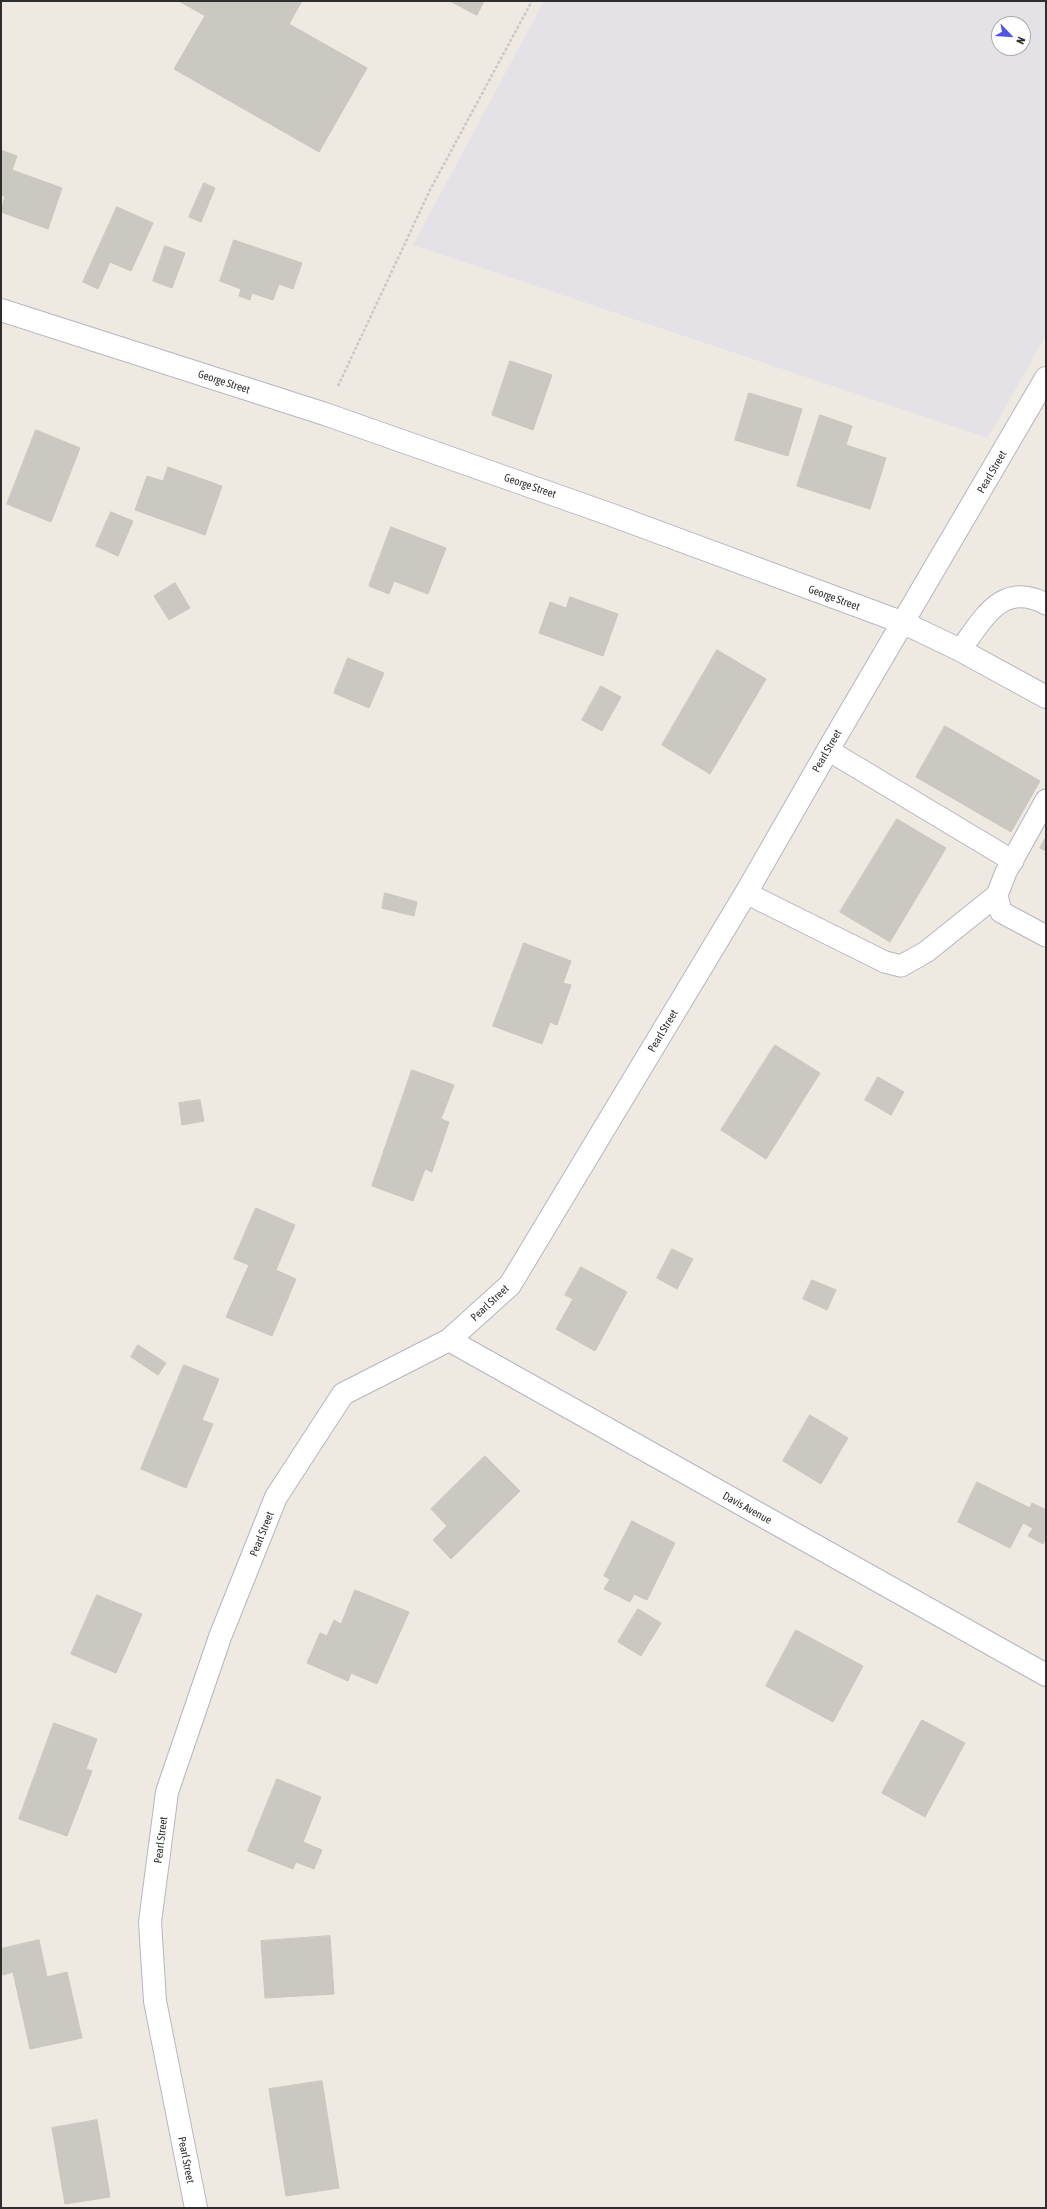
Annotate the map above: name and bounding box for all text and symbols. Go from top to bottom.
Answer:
north arrow [991,16,1031,56]
text: N [1014,35,1028,46]
street label: George Street [196,367,252,397]
street label: Pearl Street [974,448,1010,496]
street label: George Street [502,471,558,501]
street label: George Street [806,583,862,613]
street label: Pearl Street [809,727,845,775]
street label: Pearl Street [645,1007,681,1055]
street label: Pearl Street [468,1282,512,1324]
street label: Davis Avenue [720,1489,774,1527]
street label: Pearl Street [247,1510,277,1558]
street label: Pearl Street [152,1816,170,1864]
street label: Pearl Street [175,2136,197,2184]

